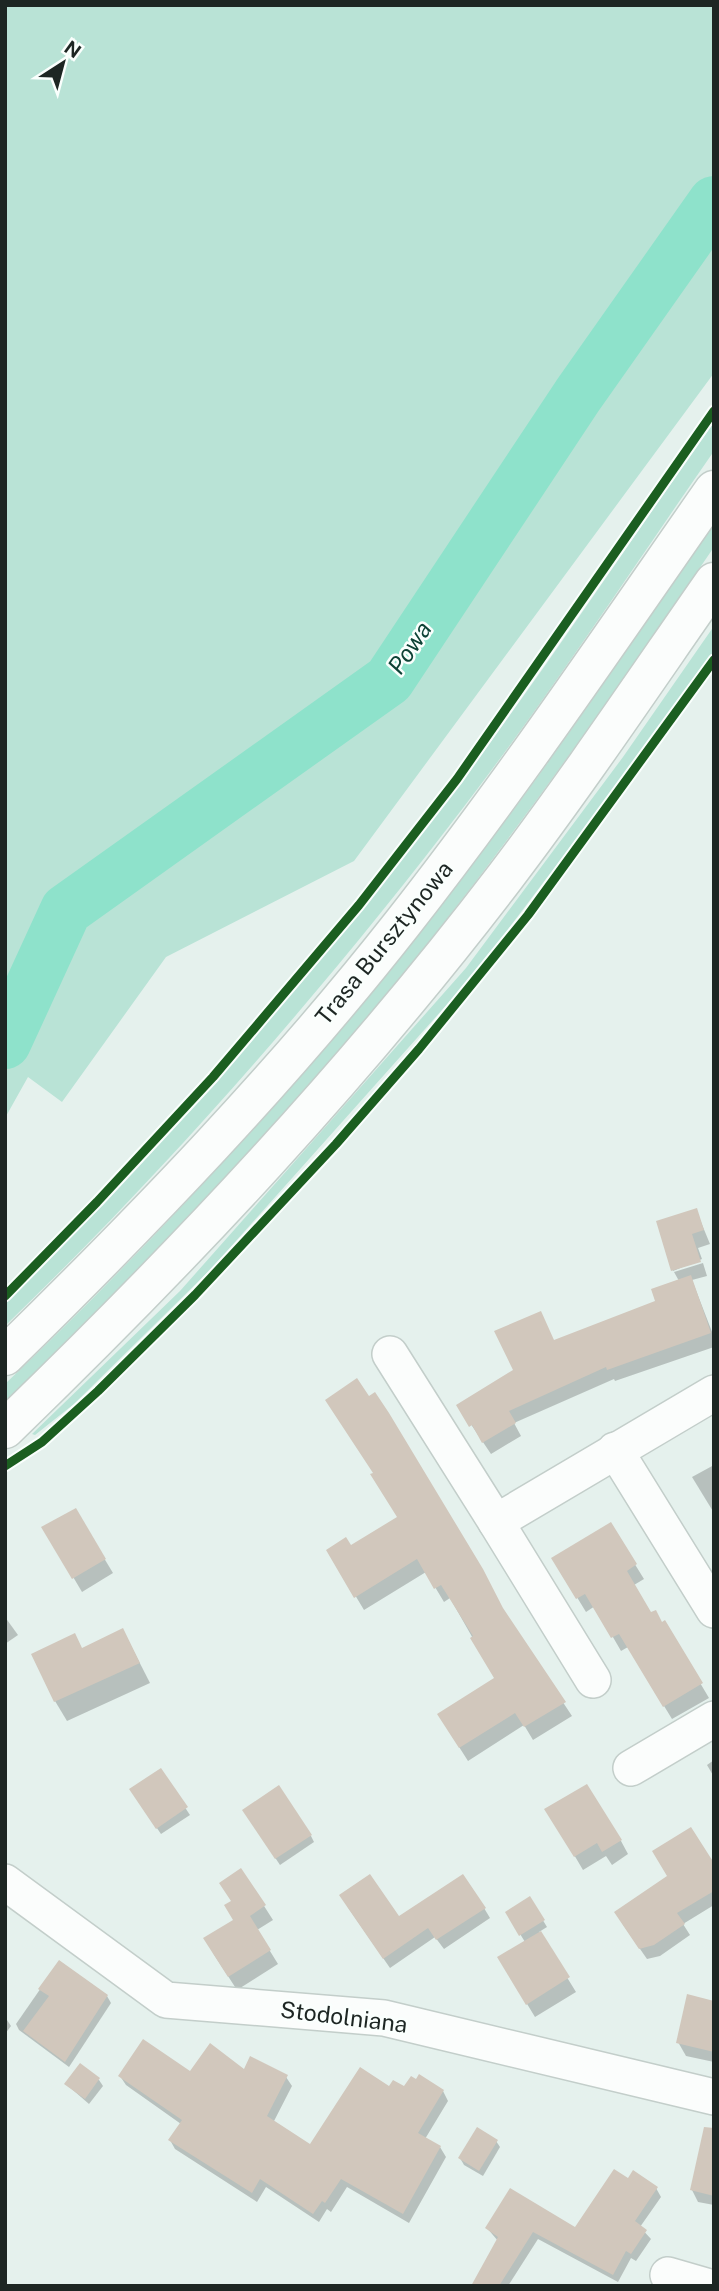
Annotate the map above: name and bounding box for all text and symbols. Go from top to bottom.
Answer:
north arrow [28,28,98,98]
text: N [61,36,85,63]
water label: Powa [381,616,437,679]
street label: Trasa Bursztynowa [309,856,458,1030]
street label: Stodolniana [279,1995,409,2038]

